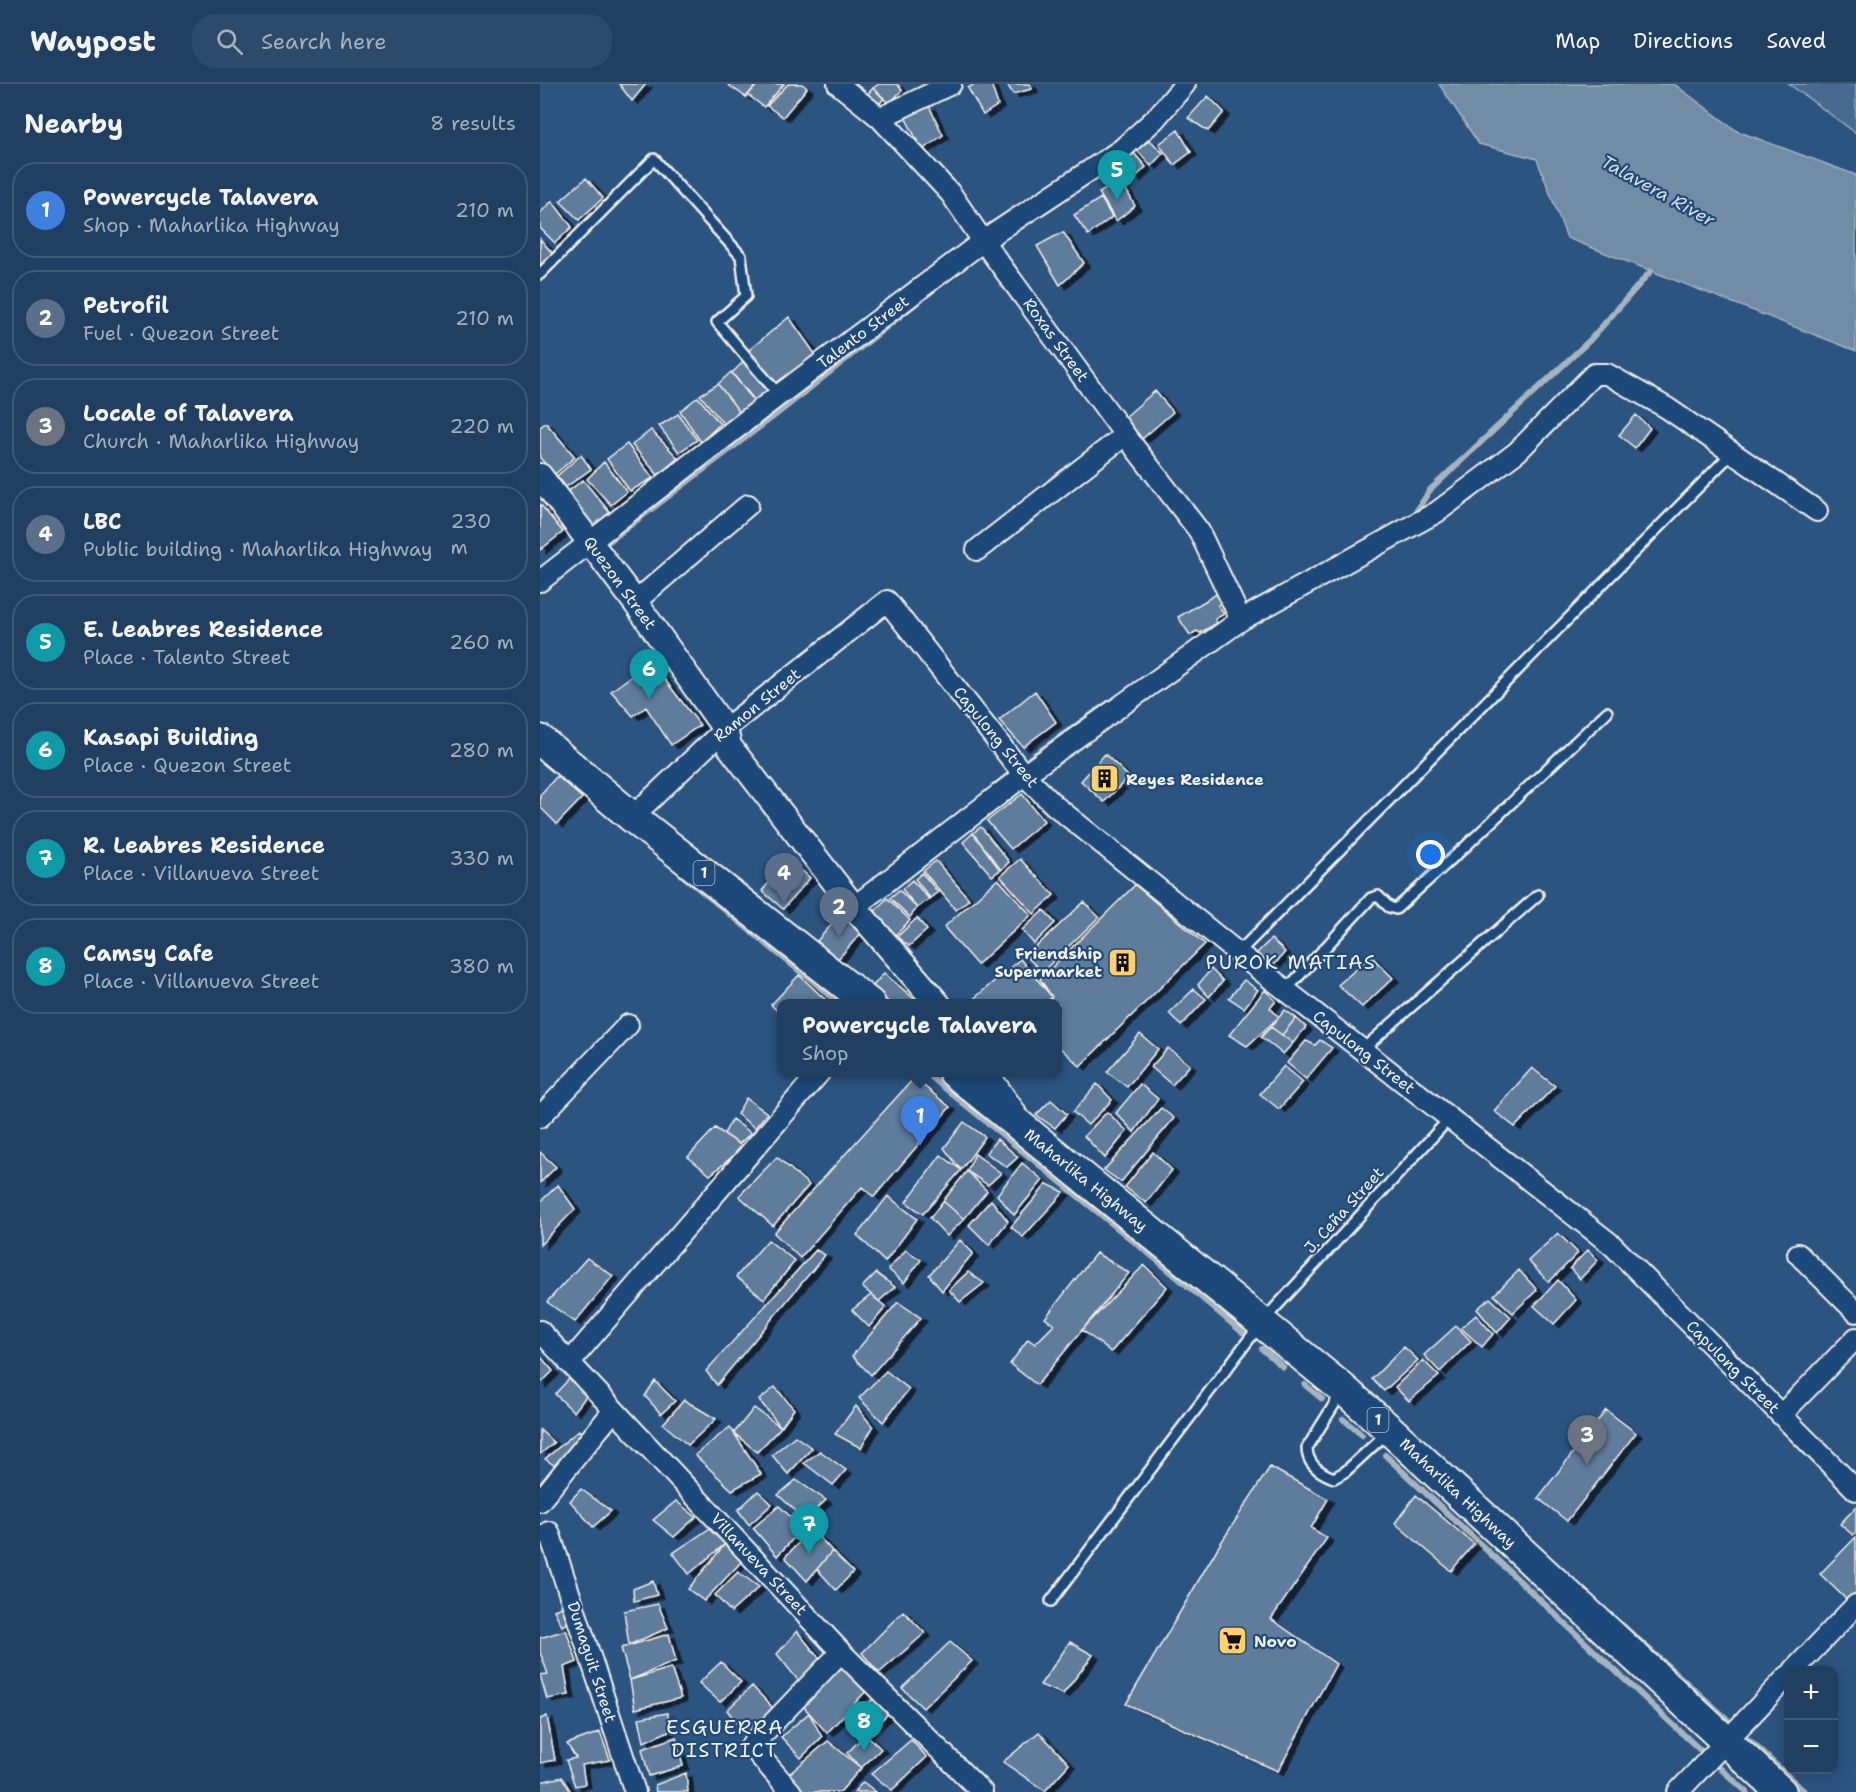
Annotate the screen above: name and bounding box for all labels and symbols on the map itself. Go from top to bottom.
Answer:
pin: 5 [1098,150,1136,200]
water label: Talavera River [1597,150,1720,232]
street label: Talento Street [813,291,913,373]
street label: Roxas Street [1018,294,1094,386]
street label: Quezon Street [579,532,661,634]
pin: 6 [630,650,668,699]
street label: Ramon Street [709,663,805,747]
street label: Capulong Street [949,682,1043,792]
building icon: Reyes Residence [1089,763,1121,795]
place label: Reyes Residence [1126,769,1264,790]
your location [1416,840,1445,869]
pin: 4 [764,854,804,903]
road number: 1 [694,861,714,885]
pin: 2 [820,888,858,937]
place label: Friendship Supermarket [994,943,1102,982]
building icon: Friendship Supermarket [1107,946,1139,978]
district label: PUROK MATIAS [1206,949,1376,975]
street label: Capulong Street [1309,1006,1419,1098]
pin: 1 [900,1096,940,1146]
street label: Maharlika Highway [1020,1124,1152,1236]
street label: J. Ceña Street [1300,1162,1388,1258]
street label: Capulong Street [1682,1316,1784,1418]
road number: 1 [1368,1408,1388,1432]
pin: 3 [1568,1416,1606,1465]
street label: Maharlika Highway [1395,1433,1521,1553]
pin: 7 [790,1504,828,1554]
street label: Villanueva Street [706,1508,812,1620]
street label: Dumaguit Street [563,1599,621,1725]
supermarket icon: Novo [1217,1625,1249,1657]
place label: Novo [1254,1631,1297,1652]
pin: 8 [844,1702,884,1751]
district label: ESGUERRA DISTRICT [666,1714,784,1763]

